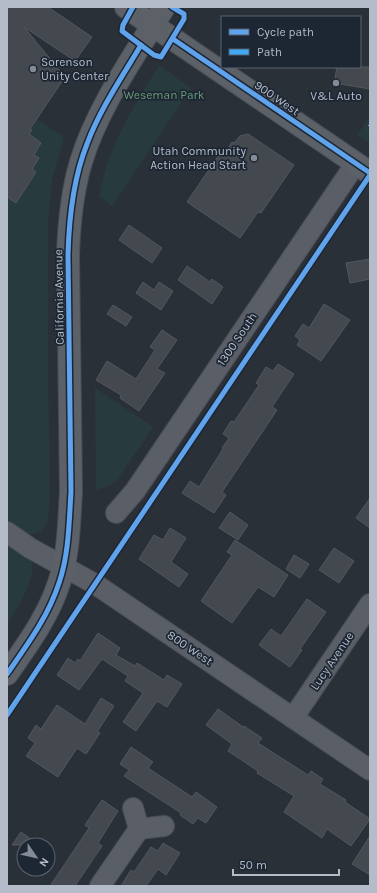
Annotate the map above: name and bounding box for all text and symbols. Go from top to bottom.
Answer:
legend [221,16,361,68]
text: Cycle path [257,25,314,39]
text: Path [257,45,282,59]
place label: Sorenson Unity Center [41,55,109,83]
marker: Sorenson Unity Center [28,64,38,74]
street label: 900 West [252,78,303,118]
marker: V&L Auto [331,78,341,88]
park label: Weseman Park [123,88,205,102]
place label: V&L Auto [310,89,362,103]
place label: Utah Community Action Head Start [150,144,246,172]
marker: Utah Community Action Head Start [249,153,259,163]
street label: California Avenue [51,249,67,345]
street label: 1300 South [214,310,260,368]
street label: 800 West [165,628,216,669]
street label: Lucy Avenue [307,629,357,693]
north arrow [16,837,56,877]
scale bar [233,851,339,877]
text: N [36,855,51,869]
text: 50 m [239,858,267,872]

